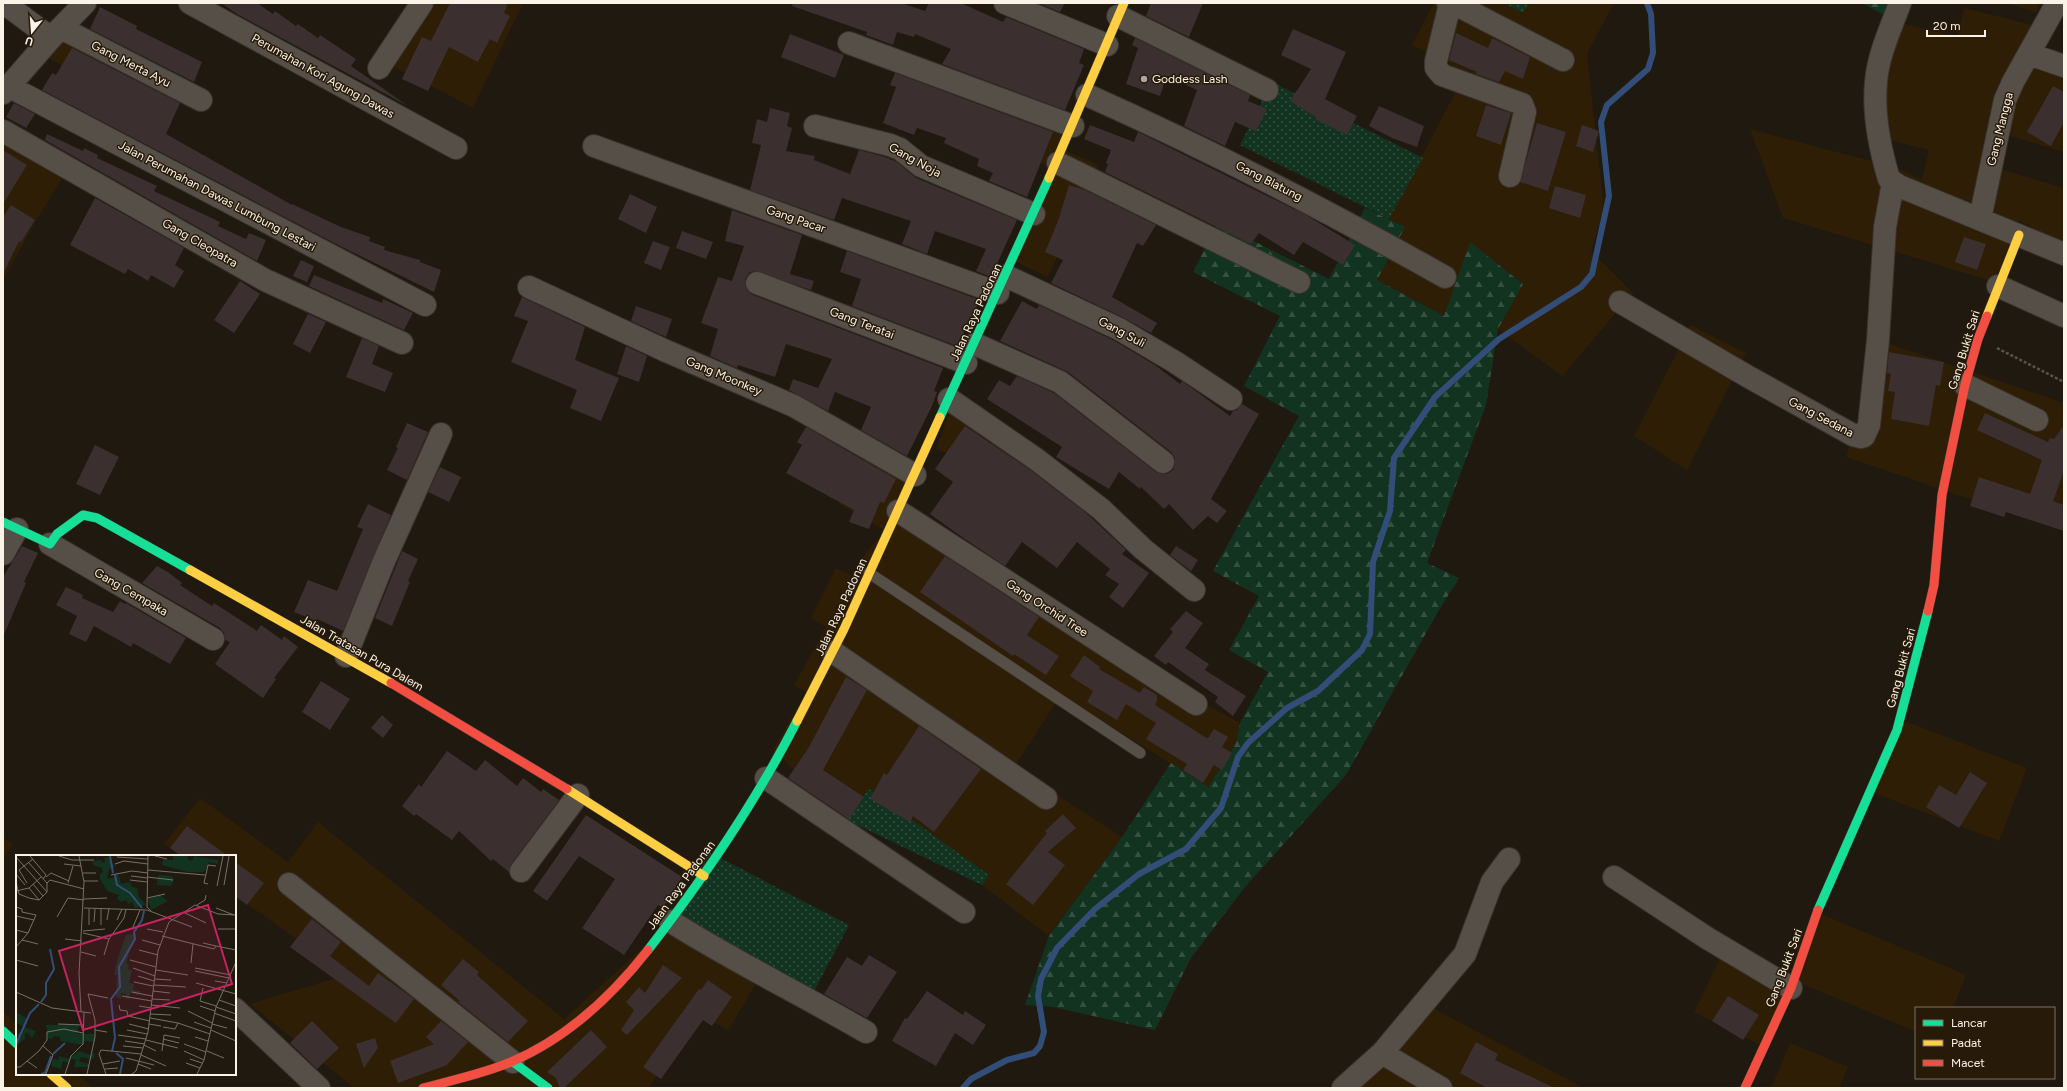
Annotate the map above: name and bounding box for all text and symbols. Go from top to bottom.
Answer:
north arrow [12,12,52,52]
scale bar [1927,12,1985,38]
text: 20 m [1933,19,1961,33]
street label: Perumahan Kori Agung Dawas [249,31,397,121]
text: U [23,34,35,48]
street label: Gang Merta Ayu [89,38,173,90]
place label: Goddess Lash [1152,72,1228,86]
marker: Goddess Lash [1139,74,1149,84]
street label: Gang Mangga [1984,91,2016,167]
street label: Jalan Perumahan Dawas Lumbung Lestari [116,138,318,254]
street label: Gang Noja [886,140,944,180]
street label: Gang Blatung [1233,158,1305,204]
street label: Gang Pacar [765,202,827,236]
street label: Gang Cleopatra [160,216,240,270]
street label: Jalan Raya Padonan [947,261,1005,363]
street label: Gang Teratai [828,304,896,342]
street label: Gang Bukit Sari [1945,309,1983,391]
street label: Gang Suli [1096,314,1148,350]
street label: Gang Moonkey [684,354,765,399]
street label: Gang Sedana [1786,394,1856,440]
street label: Jalan Raya Padonan [812,556,870,658]
street label: Gang Cempaka [92,565,170,619]
street label: Gang Orchid Tree [1004,576,1091,640]
street label: Jalan Tratasan Pura Dalem [298,612,426,694]
street label: Gang Bukit Sari [1884,626,1918,710]
street label: Jalan Raya Padonan [644,838,718,932]
inset map [16,855,236,1075]
street label: Gang Bukit Sari [1763,927,1805,1009]
legend [1915,1007,2055,1079]
text: Lancar [1951,1016,1987,1030]
text: Padat [1951,1036,1982,1050]
text: Macet [1951,1056,1985,1070]

